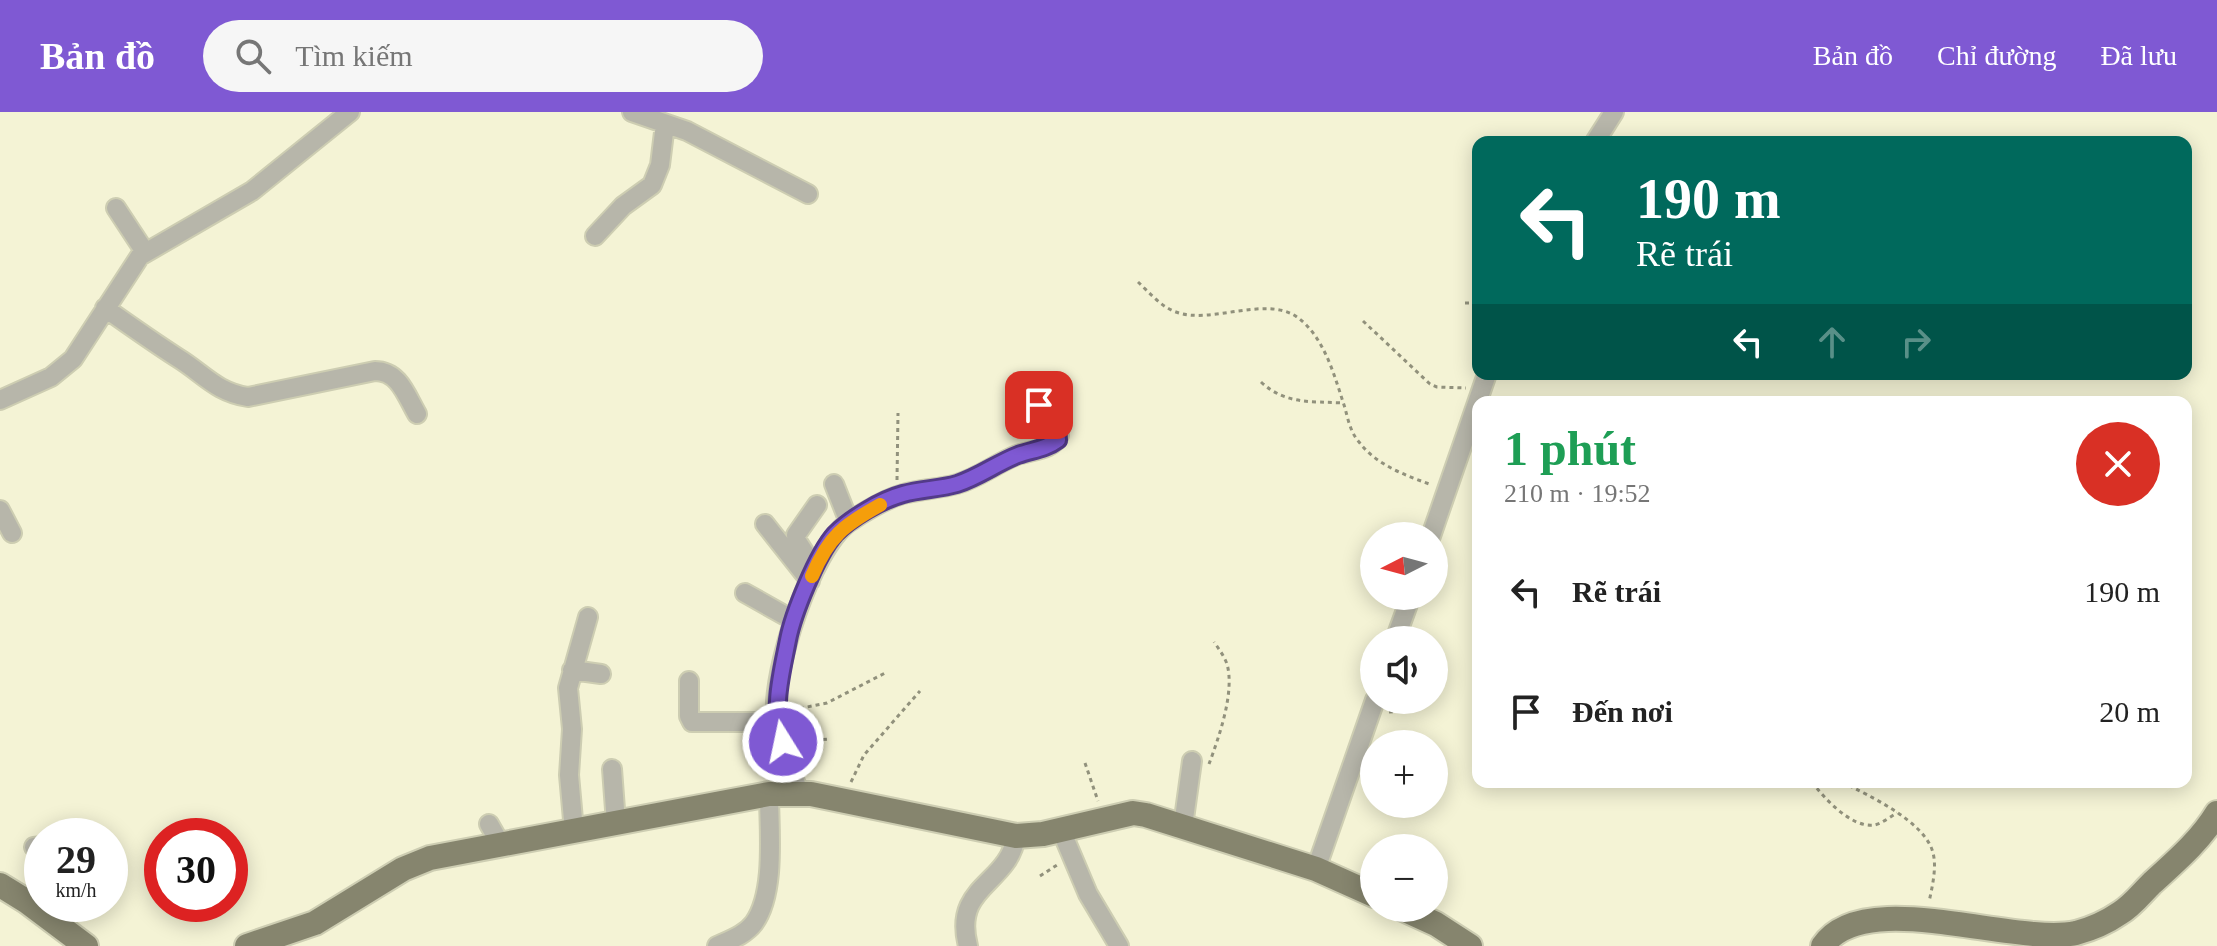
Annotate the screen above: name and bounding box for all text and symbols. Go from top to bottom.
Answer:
search box [203,20,763,92]
icon: search [231,34,275,78]
text: Bản đồ [40,35,155,77]
text: Tìm kiếm [295,39,413,72]
text: Bản đồ [1813,40,1893,71]
text: Chỉ đường [1937,40,2056,71]
text: Đã lưu [2100,40,2177,71]
icon: left [1504,168,1608,272]
text: 190 m [1636,168,1781,230]
text: Rẽ trái [1636,234,1733,274]
icon: left [1726,320,1770,364]
icon: ahead [1810,320,1854,364]
icon: right [1894,320,1938,364]
pin [1005,371,1073,439]
icon: arrive [1017,383,1061,427]
text: 1 phút [1504,422,1636,475]
button: close [2076,422,2160,506]
text: 210 m · 19:52 [1504,479,1651,508]
north arrow [1360,522,1448,610]
map controls [1360,522,1448,922]
icon: left [1504,570,1548,614]
text: Rẽ trái [1572,575,1661,608]
text: 190 m [2084,575,2160,608]
button: sound [1360,626,1448,714]
icon: arrive [1504,690,1548,734]
text: Đến nơi [1572,695,1673,728]
text: 20 m [2099,695,2160,728]
position arrow [741,700,825,784]
button: + [1360,730,1448,818]
speed limit sign: 30 [144,818,248,922]
button: − [1360,834,1448,922]
text: 29 [56,837,96,882]
text: km/h [55,879,97,901]

